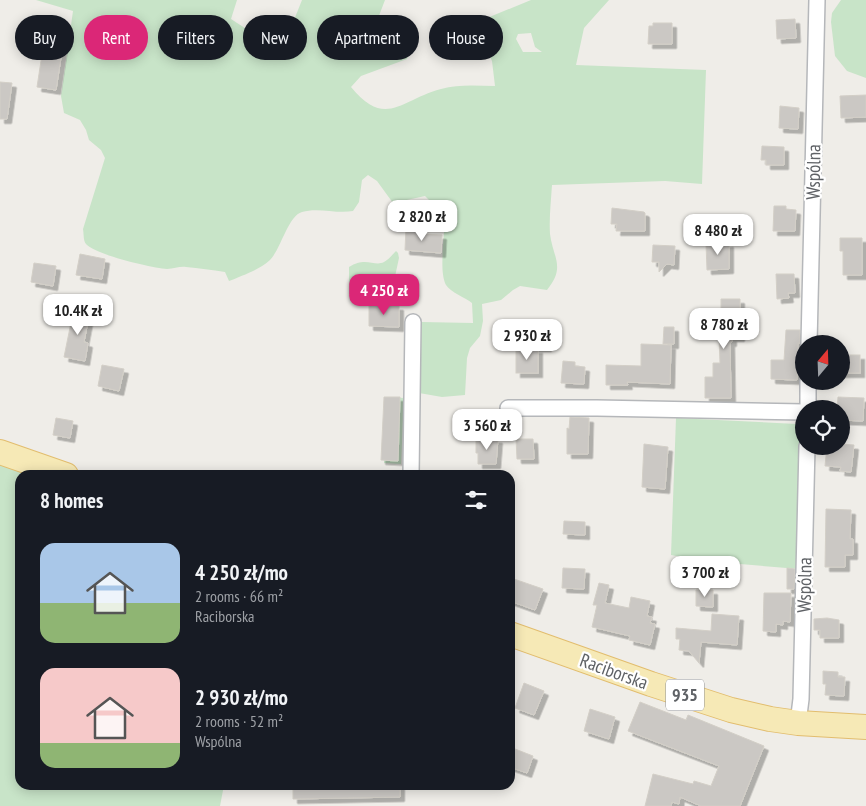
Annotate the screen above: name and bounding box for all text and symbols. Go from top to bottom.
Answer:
chip: Buy [15,15,74,60]
chip: Rent [84,15,148,60]
chip: Filters [158,15,233,60]
chip: New [243,15,307,60]
chip: Apartment [317,15,419,60]
chip: House [429,15,503,60]
street label: Wspólna [801,144,825,200]
pin: 2 820 zł [370,200,474,242]
text: 2 820 zł [398,206,446,226]
pin: 8 480 zł [666,214,770,256]
text: 8 480 zł [694,220,742,240]
pin: 4 250 zł [332,274,436,316]
text: 4 250 zł [360,280,408,300]
pin: 10.4K zł [26,294,130,336]
text: 10.4K zł [54,300,102,320]
pin: 8 780 zł [672,308,776,350]
text: 8 780 zł [700,314,748,334]
pin: 2 930 zł [475,318,579,361]
text: 2 930 zł [503,325,551,345]
north arrow [795,335,850,390]
map controls [795,335,850,455]
button: locate [795,400,850,455]
pin: 3 560 zł [435,408,539,451]
text: 3 560 zł [463,415,511,435]
icon: filters [462,486,490,514]
text: 8 homes [40,487,103,514]
pin: 3 700 zł [653,556,757,598]
street label: Wspólna [792,557,816,613]
text: 4 250 zł/mo [195,559,288,586]
text: 3 700 zł [681,562,729,582]
icon: home [80,563,140,623]
text: 2 rooms · 66 m² [195,586,283,606]
text: Raciborska [195,606,255,626]
street label: Raciborska [577,648,651,694]
road number: 935 [666,680,704,710]
text: 2 930 zł/mo [195,684,288,711]
icon: home [80,688,140,748]
text: 2 rooms · 52 m² [195,711,283,731]
text: Wspólna [195,731,242,751]

